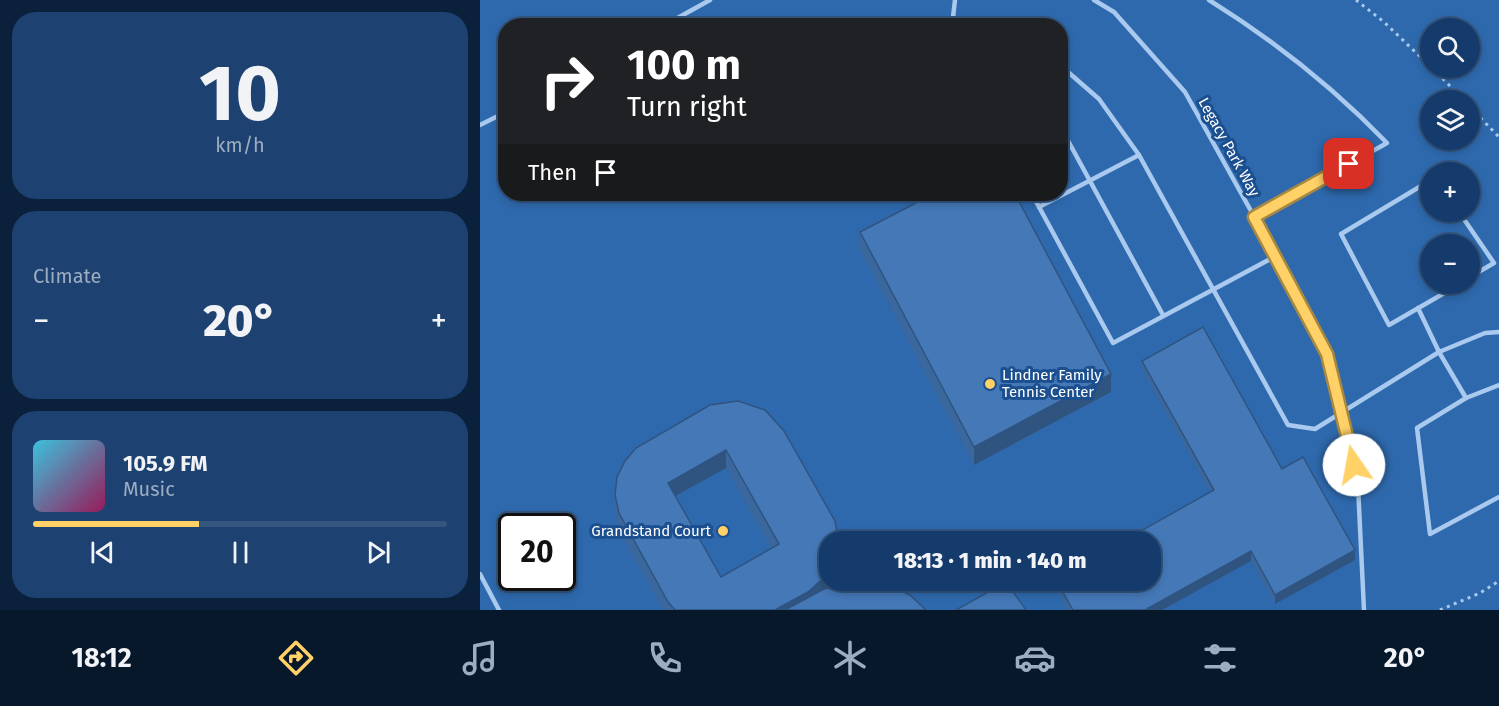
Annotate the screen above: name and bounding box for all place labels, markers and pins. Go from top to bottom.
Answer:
pin [1323,138,1374,189]
place label: Lindner Family Tennis Center [1002,366,1102,401]
marker: Lindner Family Tennis Center [983,377,997,391]
place label: Grandstand Court [591,522,712,540]
marker: Grandstand Court [716,524,730,538]

